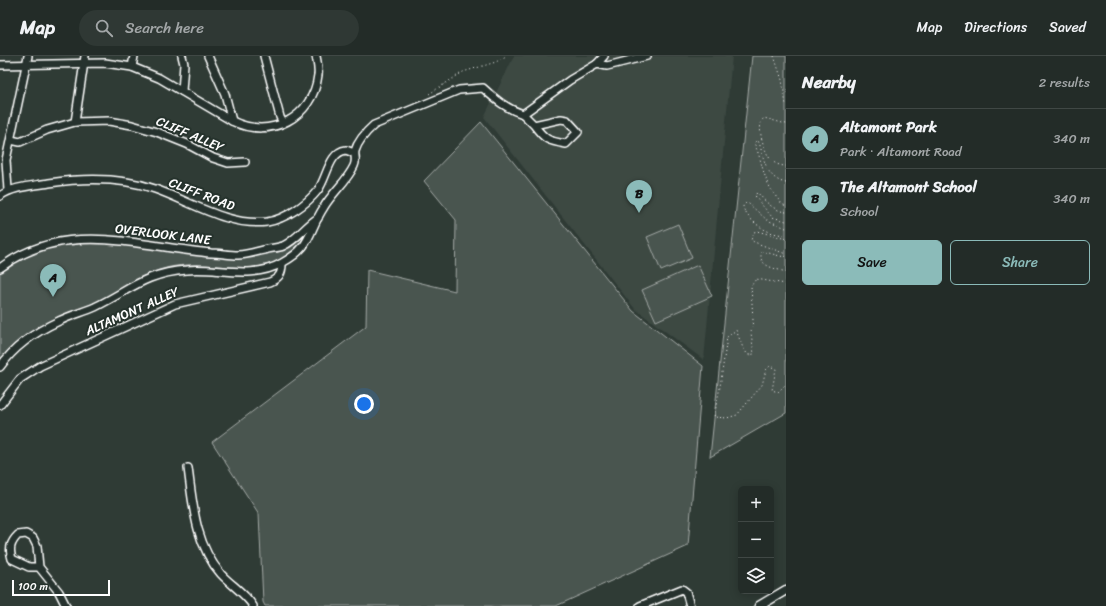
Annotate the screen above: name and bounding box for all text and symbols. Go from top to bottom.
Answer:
search box [79,10,359,46]
text: Map [20,11,55,44]
text: Search here [125,15,204,41]
text: Map [916,15,942,40]
text: Directions [964,15,1027,40]
text: Saved [1049,15,1086,40]
icon: search [93,17,115,39]
text: Nearby [802,67,856,97]
text: 2 results [1039,71,1090,94]
street label: CLIFF ALLEY [152,109,228,159]
text: Altamont Park [840,114,937,140]
text: A [811,127,819,150]
text: 340 m [1053,127,1090,150]
text: Park · Altamont Road [840,140,962,163]
street label: CLIFF ROAD [166,171,239,217]
text: The Altamont School [840,174,977,200]
pin: B [626,180,652,213]
text: B [811,187,819,210]
text: 340 m [1053,187,1090,210]
text: School [840,200,878,223]
street label: OVERLOOK LANE [114,217,213,251]
button: Save [802,240,942,285]
button: Share [950,240,1090,285]
pin: A [40,264,66,297]
street label: ALTAMONT ALLEY [80,280,183,342]
your location [354,394,374,414]
map controls [738,486,774,594]
button: + [738,486,774,522]
button: − [738,522,774,558]
button: layers [738,558,774,594]
text: 100 m [18,577,48,596]
scale bar [12,578,110,597]

